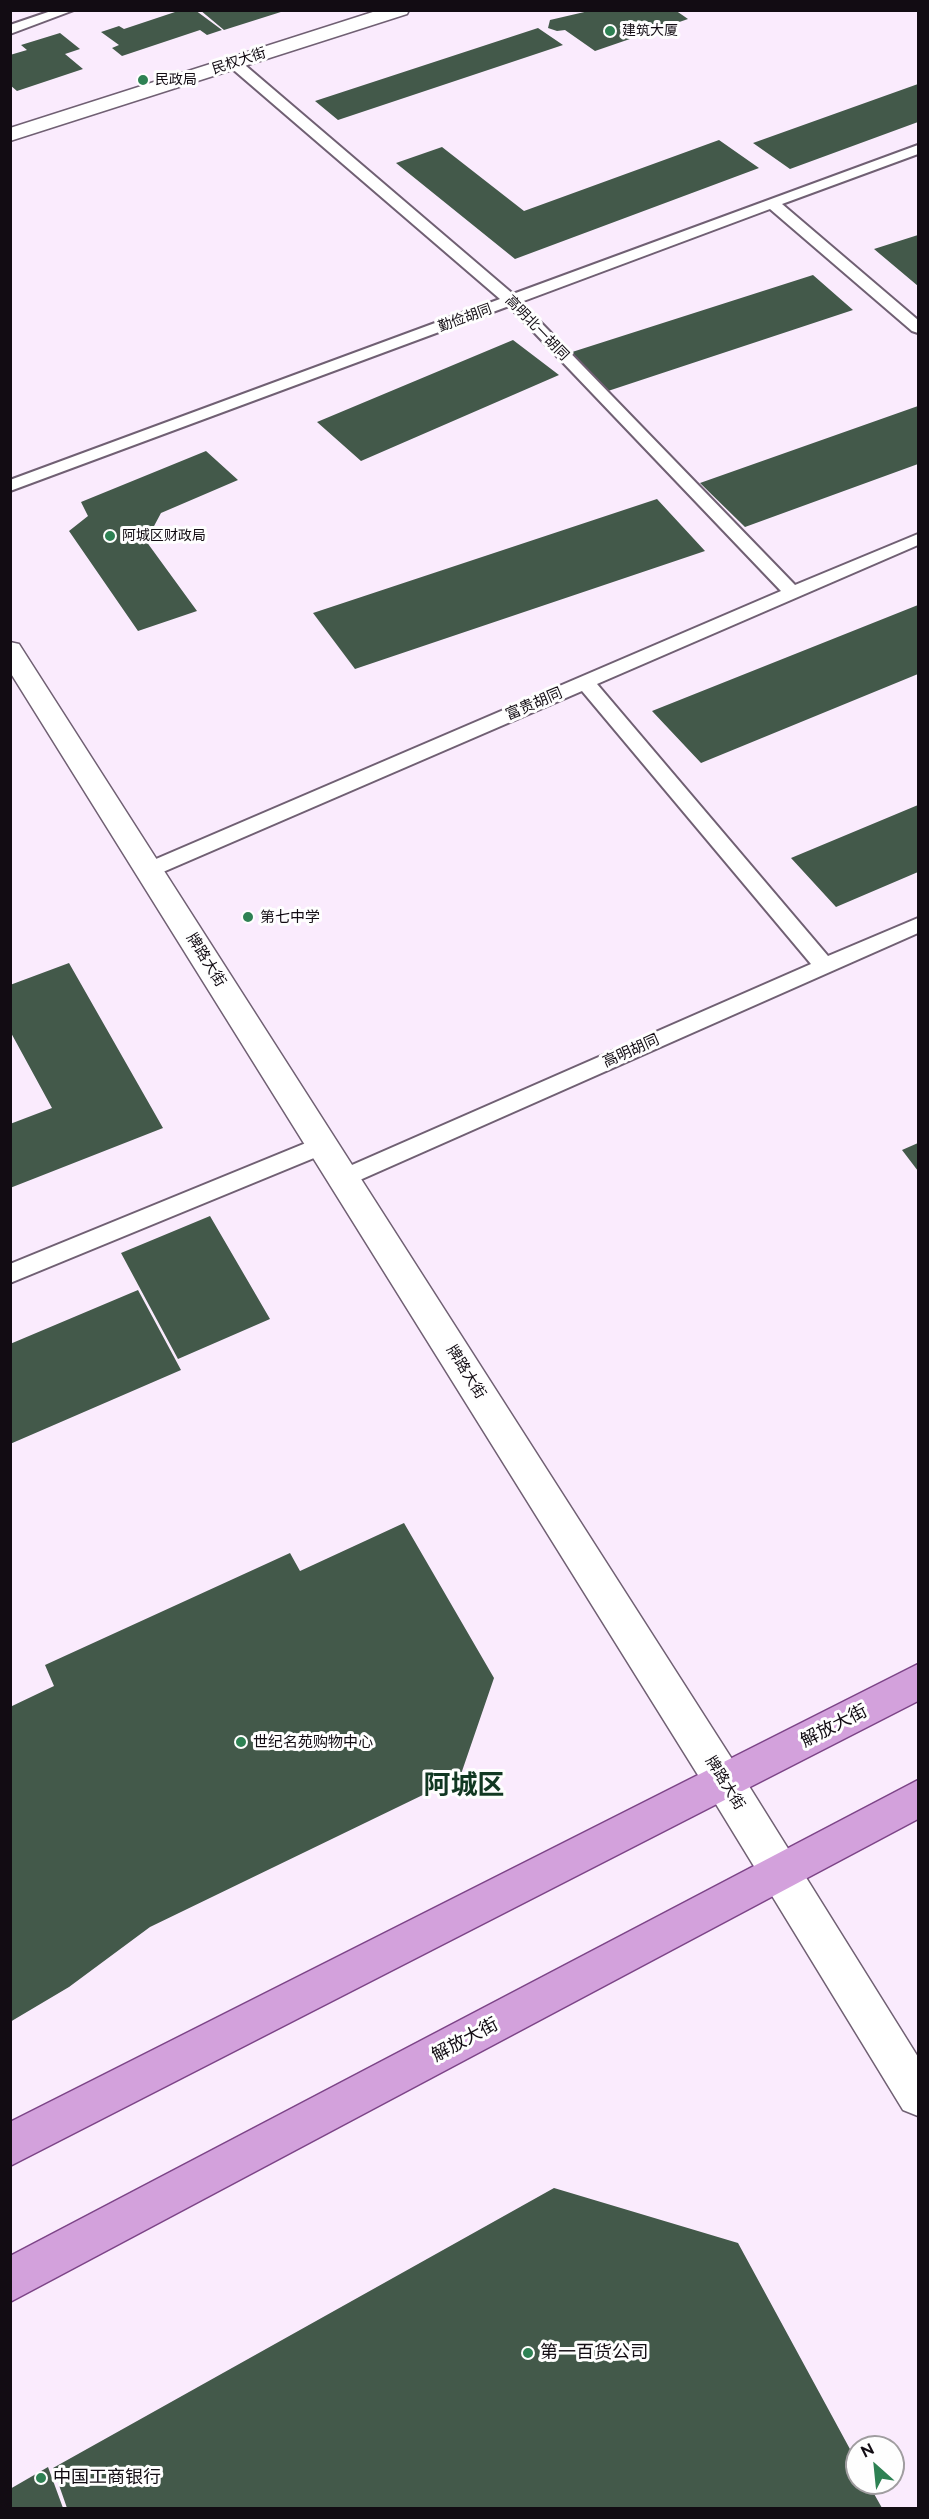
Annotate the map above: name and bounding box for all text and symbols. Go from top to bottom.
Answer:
place label: 建筑大厦 [622,23,678,39]
marker: 建筑大厦 [603,24,617,38]
street label: 民权大街 [210,44,268,78]
place label: 民政局 [155,72,197,88]
marker: 民政局 [136,73,150,87]
street label: 高明北一胡同 [502,292,572,364]
street label: 勤俭胡同 [436,301,494,335]
place label: 阿城区财政局 [122,528,206,544]
marker: 阿城区财政局 [103,529,117,543]
street label: 富贵胡同 [503,684,565,724]
place label: 第七中学 [260,908,320,926]
marker: 第七中学 [241,910,255,924]
street label: 牌路大街 [182,930,230,990]
street label: 高明胡同 [600,1031,662,1071]
street label: 牌路大街 [442,1342,490,1402]
street label: 解放大街 [797,1700,871,1752]
place label: 世纪名苑购物中心 [253,1733,373,1751]
marker: 世纪名苑购物中心 [234,1735,248,1749]
street label: 牌路大街 [701,1753,749,1813]
district label: 阿城区 [424,1770,504,1802]
street label: 解放大街 [428,2014,502,2066]
place label: 第一百货公司 [540,2342,648,2364]
marker: 第一百货公司 [521,2346,535,2360]
north arrow [845,2435,905,2495]
text: N [858,2439,877,2462]
place label: 中国工商银行 [53,2467,161,2489]
marker: 中国工商银行 [34,2471,48,2485]

